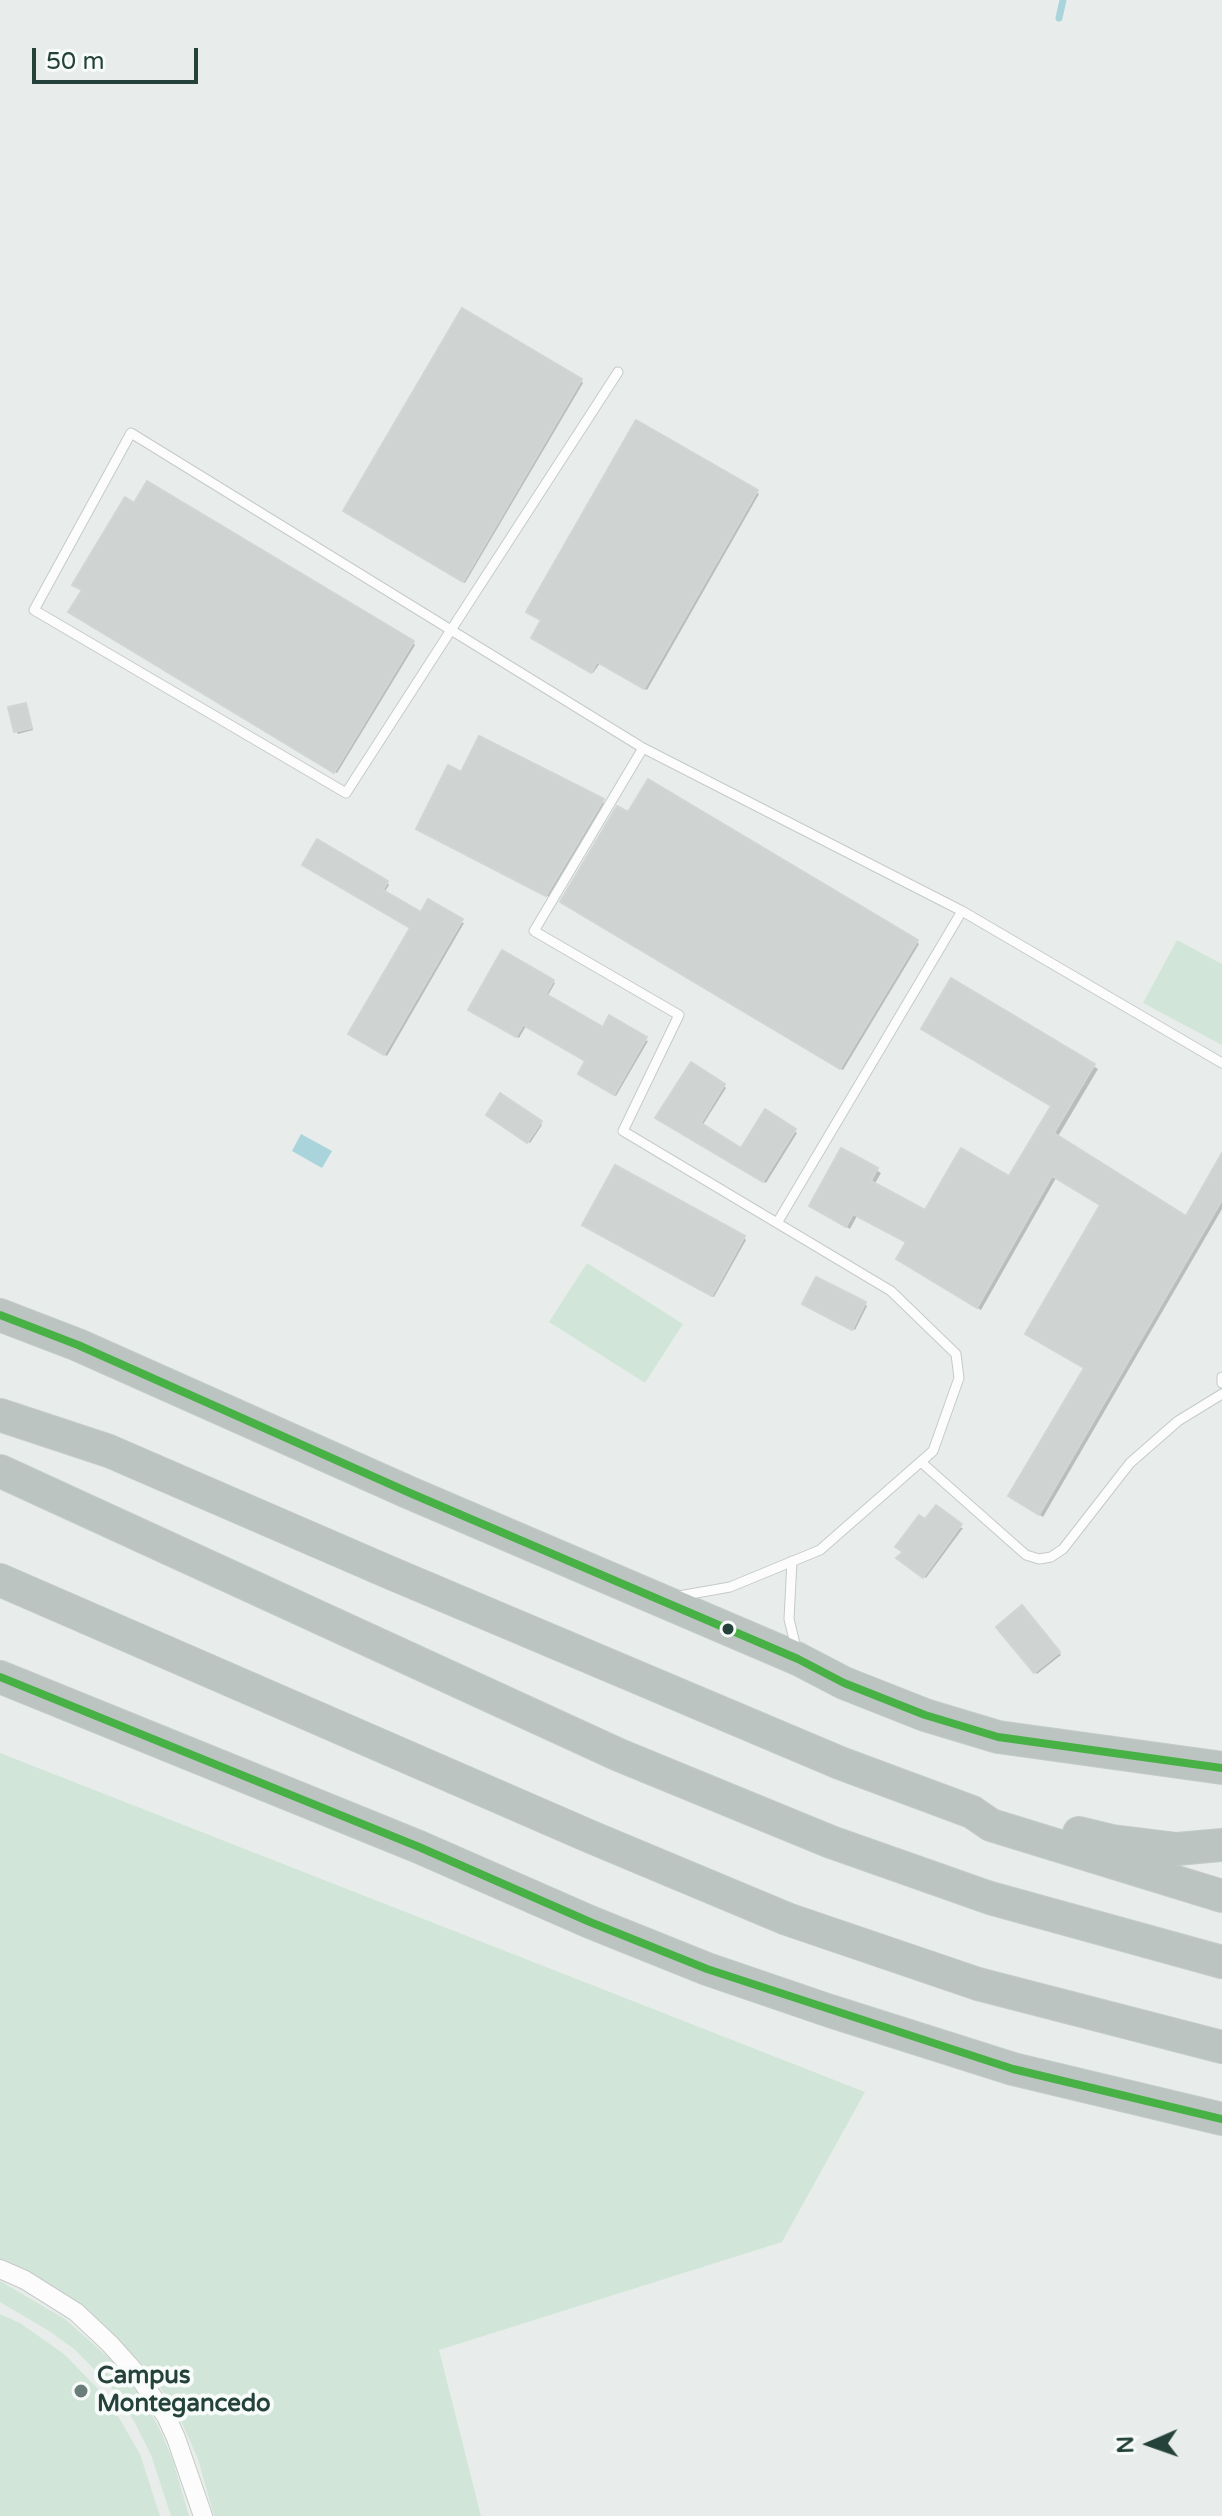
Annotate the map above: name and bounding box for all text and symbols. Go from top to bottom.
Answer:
scale bar [36,32,202,82]
text: 50 m [46,47,104,76]
unlabelled marker [720,1621,736,1637]
place label: Campus Montegancedo [97,2363,271,2419]
marker: Campus Montegancedo [72,2382,90,2400]
north arrow [1110,2404,1190,2484]
text: N [1113,2436,1139,2454]

